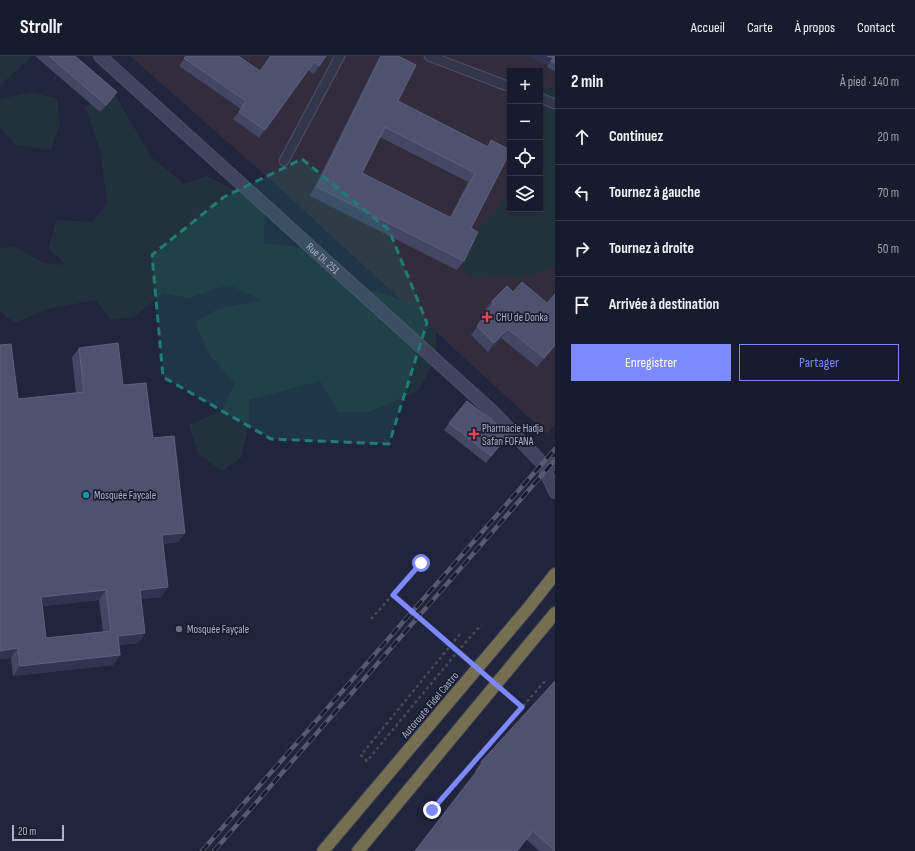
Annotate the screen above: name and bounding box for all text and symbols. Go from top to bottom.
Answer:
text: Strollr [20,16,62,39]
text: Accueil [691,19,725,36]
text: Carte [747,19,773,36]
text: À propos [795,19,835,36]
text: Contact [857,19,895,36]
map controls [507,68,543,212]
button: + [507,68,543,104]
text: 2 min [571,72,603,92]
text: À pied · 140 m [840,74,899,90]
button: − [507,104,543,140]
icon: ahead [571,126,593,148]
text: Continuez [609,127,663,146]
text: 20 m [877,129,899,145]
button: locate [507,140,543,176]
button: layers [507,176,543,212]
icon: left [571,182,593,204]
text: Tournez à gauche [609,183,700,202]
text: 70 m [878,185,899,201]
icon: right [571,238,593,260]
text: Tournez à droite [609,239,694,258]
street label: Rue DI. 251 [304,240,342,277]
text: 50 m [878,241,899,257]
icon: arrive [571,294,593,316]
text: Arrivée à destination [609,295,719,314]
marker: CHU de Donka [481,311,493,323]
place label: CHU de Donka [496,311,548,324]
button: Enregistrer [571,344,731,381]
button: Partager [739,344,899,381]
place label: Pharmacie Hadja Safan FOFANA [482,422,543,448]
marker: Pharmacie Hadja Safan FOFANA [469,429,479,439]
place label: Mosquée Faycale [94,489,156,502]
marker: Mosquée Faycale [81,490,91,500]
route start [412,554,430,572]
place label: Mosquée Fayçale [187,623,249,636]
marker: Mosquée Fayçale [174,624,184,634]
street label: Autoroute Fidel Castro [398,669,462,741]
route end [423,801,441,819]
scale bar [12,823,64,842]
text: 20 m [18,825,36,838]

